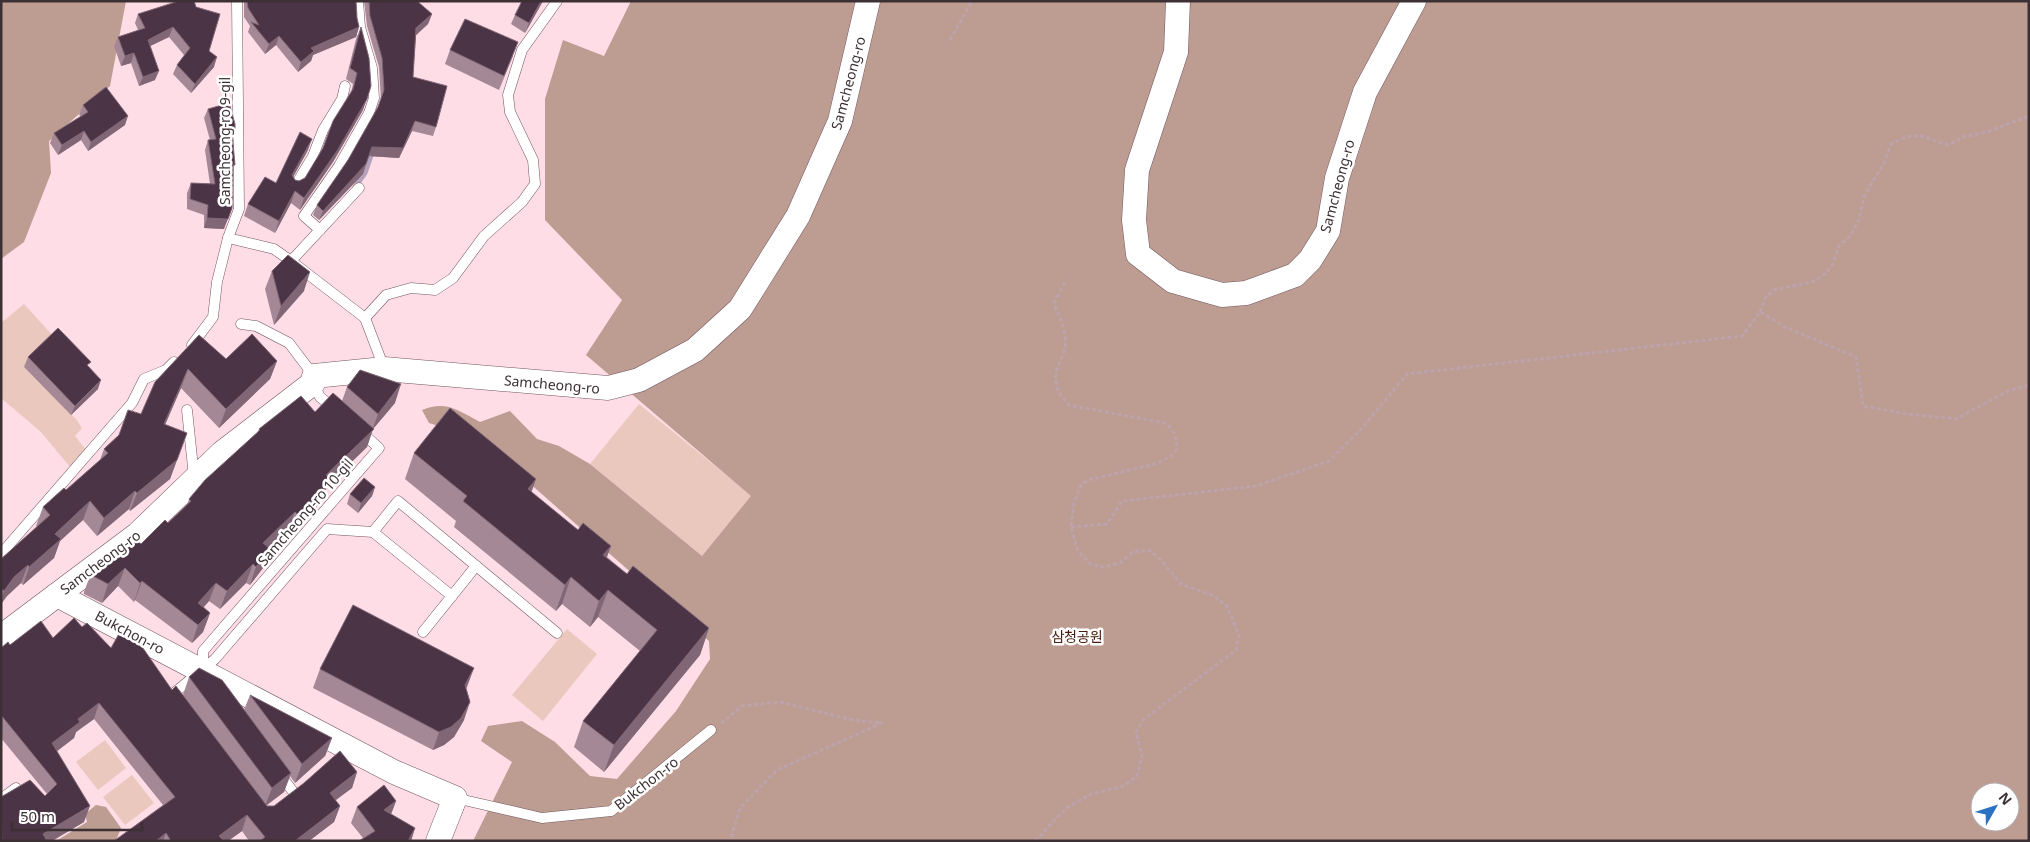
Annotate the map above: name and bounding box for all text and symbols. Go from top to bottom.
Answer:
street label: Samcheong-ro [826,34,870,132]
street label: Samcheong-ro 9-gil [215,77,234,205]
street label: Samcheong-ro [1315,137,1359,235]
street label: Samcheong-ro [503,370,601,398]
street label: Samcheong-ro 10-gil [253,454,357,570]
street label: Samcheong-ro [56,525,144,599]
street label: Bukchon-ro [92,606,168,658]
park label: 삼청공원 [1051,627,1103,646]
street label: Bukchon-ro [610,752,682,814]
north arrow [1970,782,2020,832]
text: N [1995,788,2016,809]
scale bar [12,800,142,832]
text: 50 m [20,806,55,826]

